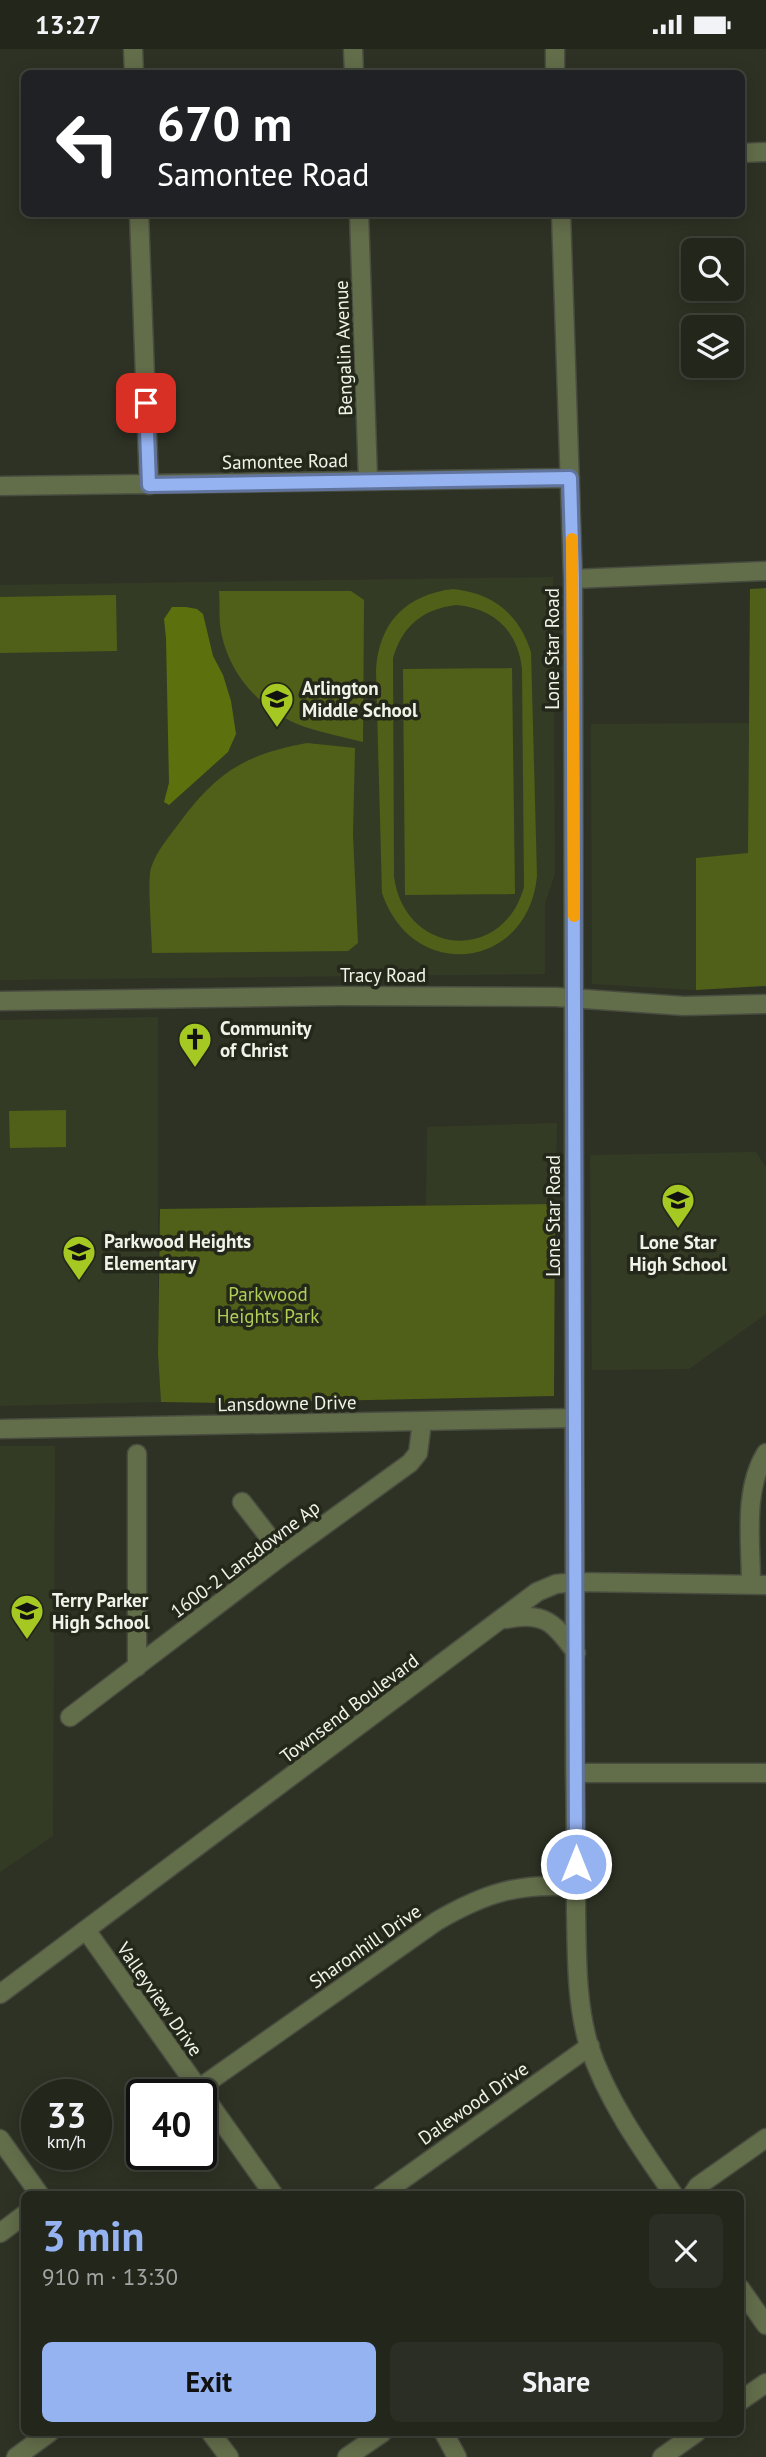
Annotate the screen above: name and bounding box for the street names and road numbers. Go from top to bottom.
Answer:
street label: Bengalin Avenue [329,280,357,416]
street label: Samontee Road [222,448,348,474]
street label: Lone Star Road [540,588,564,710]
street label: Tracy Road [340,963,426,987]
street label: Lone Star Road [541,1155,565,1277]
street label: Lansdowne Drive [217,1390,357,1416]
street label: 1600-2 Lansdowne Ap [165,1495,325,1623]
street label: Townsend Boulevard [275,1648,423,1768]
street label: Sharonhill Drive [304,1899,426,1993]
street label: Valleyview Drive [111,1937,208,2061]
street label: Dalewood Drive [413,2056,533,2150]

